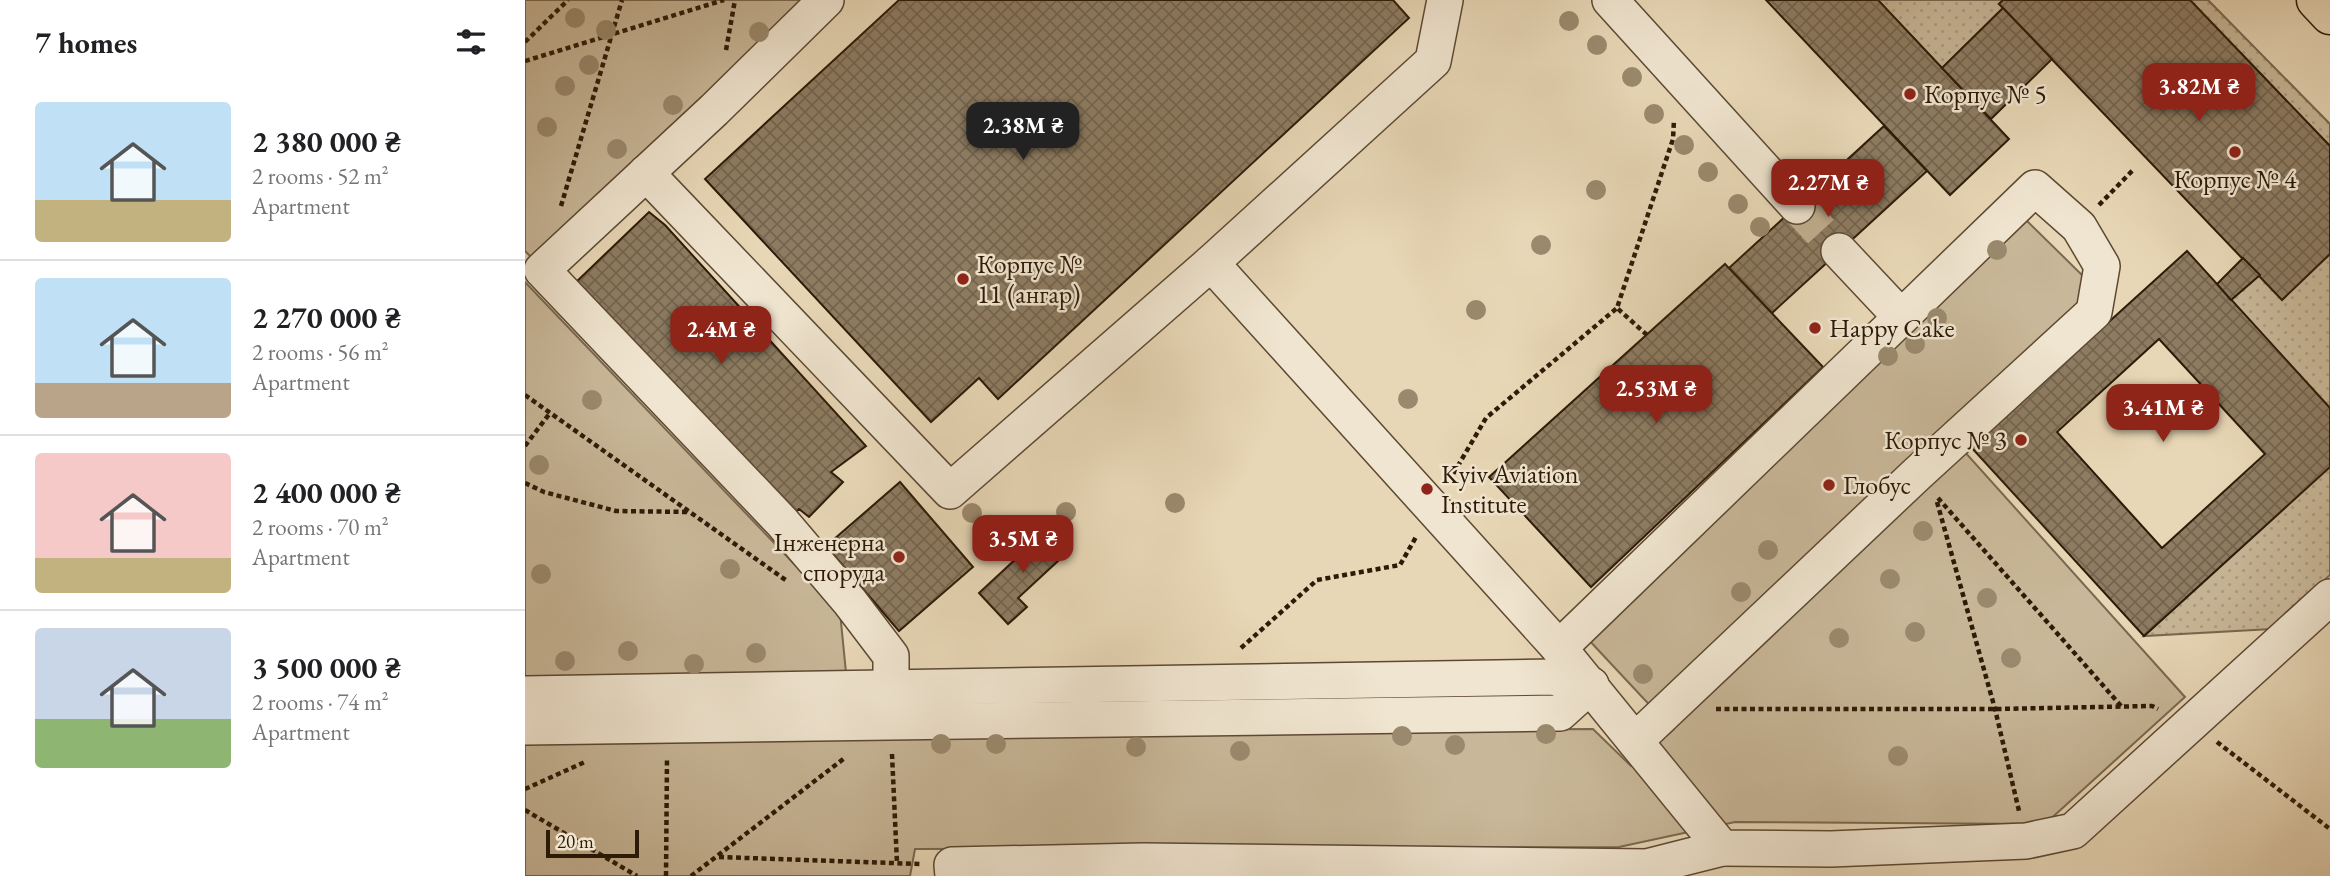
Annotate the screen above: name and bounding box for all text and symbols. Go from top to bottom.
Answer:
text: 7 homes [35,23,137,62]
icon: filters [452,23,490,61]
pin: 3.82M ₴ [2134,64,2264,123]
text: 3.82M ₴ [2158,71,2240,101]
place label: Корпус № 5 [1924,77,2047,111]
marker: Корпус № 5 [1902,86,1918,102]
pin: 2.38M ₴ [958,102,1088,162]
text: 2.38M ₴ [982,110,1064,140]
text: 2 380 000 ₴ [252,122,401,161]
icon: home [91,130,175,214]
marker: Корпус № 4 [2227,144,2243,160]
pin: 2.27M ₴ [1763,160,1893,219]
text: 2 rooms · 52 m² [252,161,389,191]
place label: Корпус № 4 [2174,162,2297,196]
text: 2.27M ₴ [1787,167,1869,197]
text: Apartment [252,191,350,221]
place label: Корпус № 11 (ангар) [977,247,1082,311]
marker: Корпус № 11 (ангар) [955,271,971,287]
text: 2 270 000 ₴ [252,298,401,337]
icon: home [91,306,175,390]
pin: 2.4M ₴ [664,306,778,366]
place label: Happy Cake [1829,311,1955,345]
text: 2.4M ₴ [686,314,756,344]
marker: Happy Cake [1807,320,1823,336]
text: 2 rooms · 56 m² [252,337,389,367]
pin: 2.53M ₴ [1591,366,1721,425]
text: Apartment [252,367,350,397]
text: 2.53M ₴ [1615,373,1697,403]
pin: 3.41M ₴ [2098,384,2228,444]
text: 3.41M ₴ [2122,392,2204,422]
place label: Корпус № 3 [1884,423,2007,457]
marker: Корпус № 3 [2013,432,2029,448]
place label: Kyiv Aviation Institute [1441,457,1579,521]
place label: Глобус [1843,468,1911,502]
text: 2 400 000 ₴ [252,473,401,512]
marker: Глобус [1821,477,1837,493]
icon: home [91,481,175,565]
marker: Kyiv Aviation Institute [1419,481,1435,497]
text: 2 rooms · 70 m² [252,512,389,542]
pin: 3.5M ₴ [966,516,1080,575]
text: 3.5M ₴ [988,523,1058,553]
place label: Інженерна споруда [774,525,886,589]
text: Apartment [252,542,350,572]
marker: Інженерна споруда [891,549,907,565]
text: 3 500 000 ₴ [252,648,401,687]
icon: home [91,656,175,740]
text: 2 rooms · 74 m² [252,687,389,717]
text: Apartment [252,717,350,747]
scale bar [546,827,639,859]
text: 20 m [557,829,594,854]

